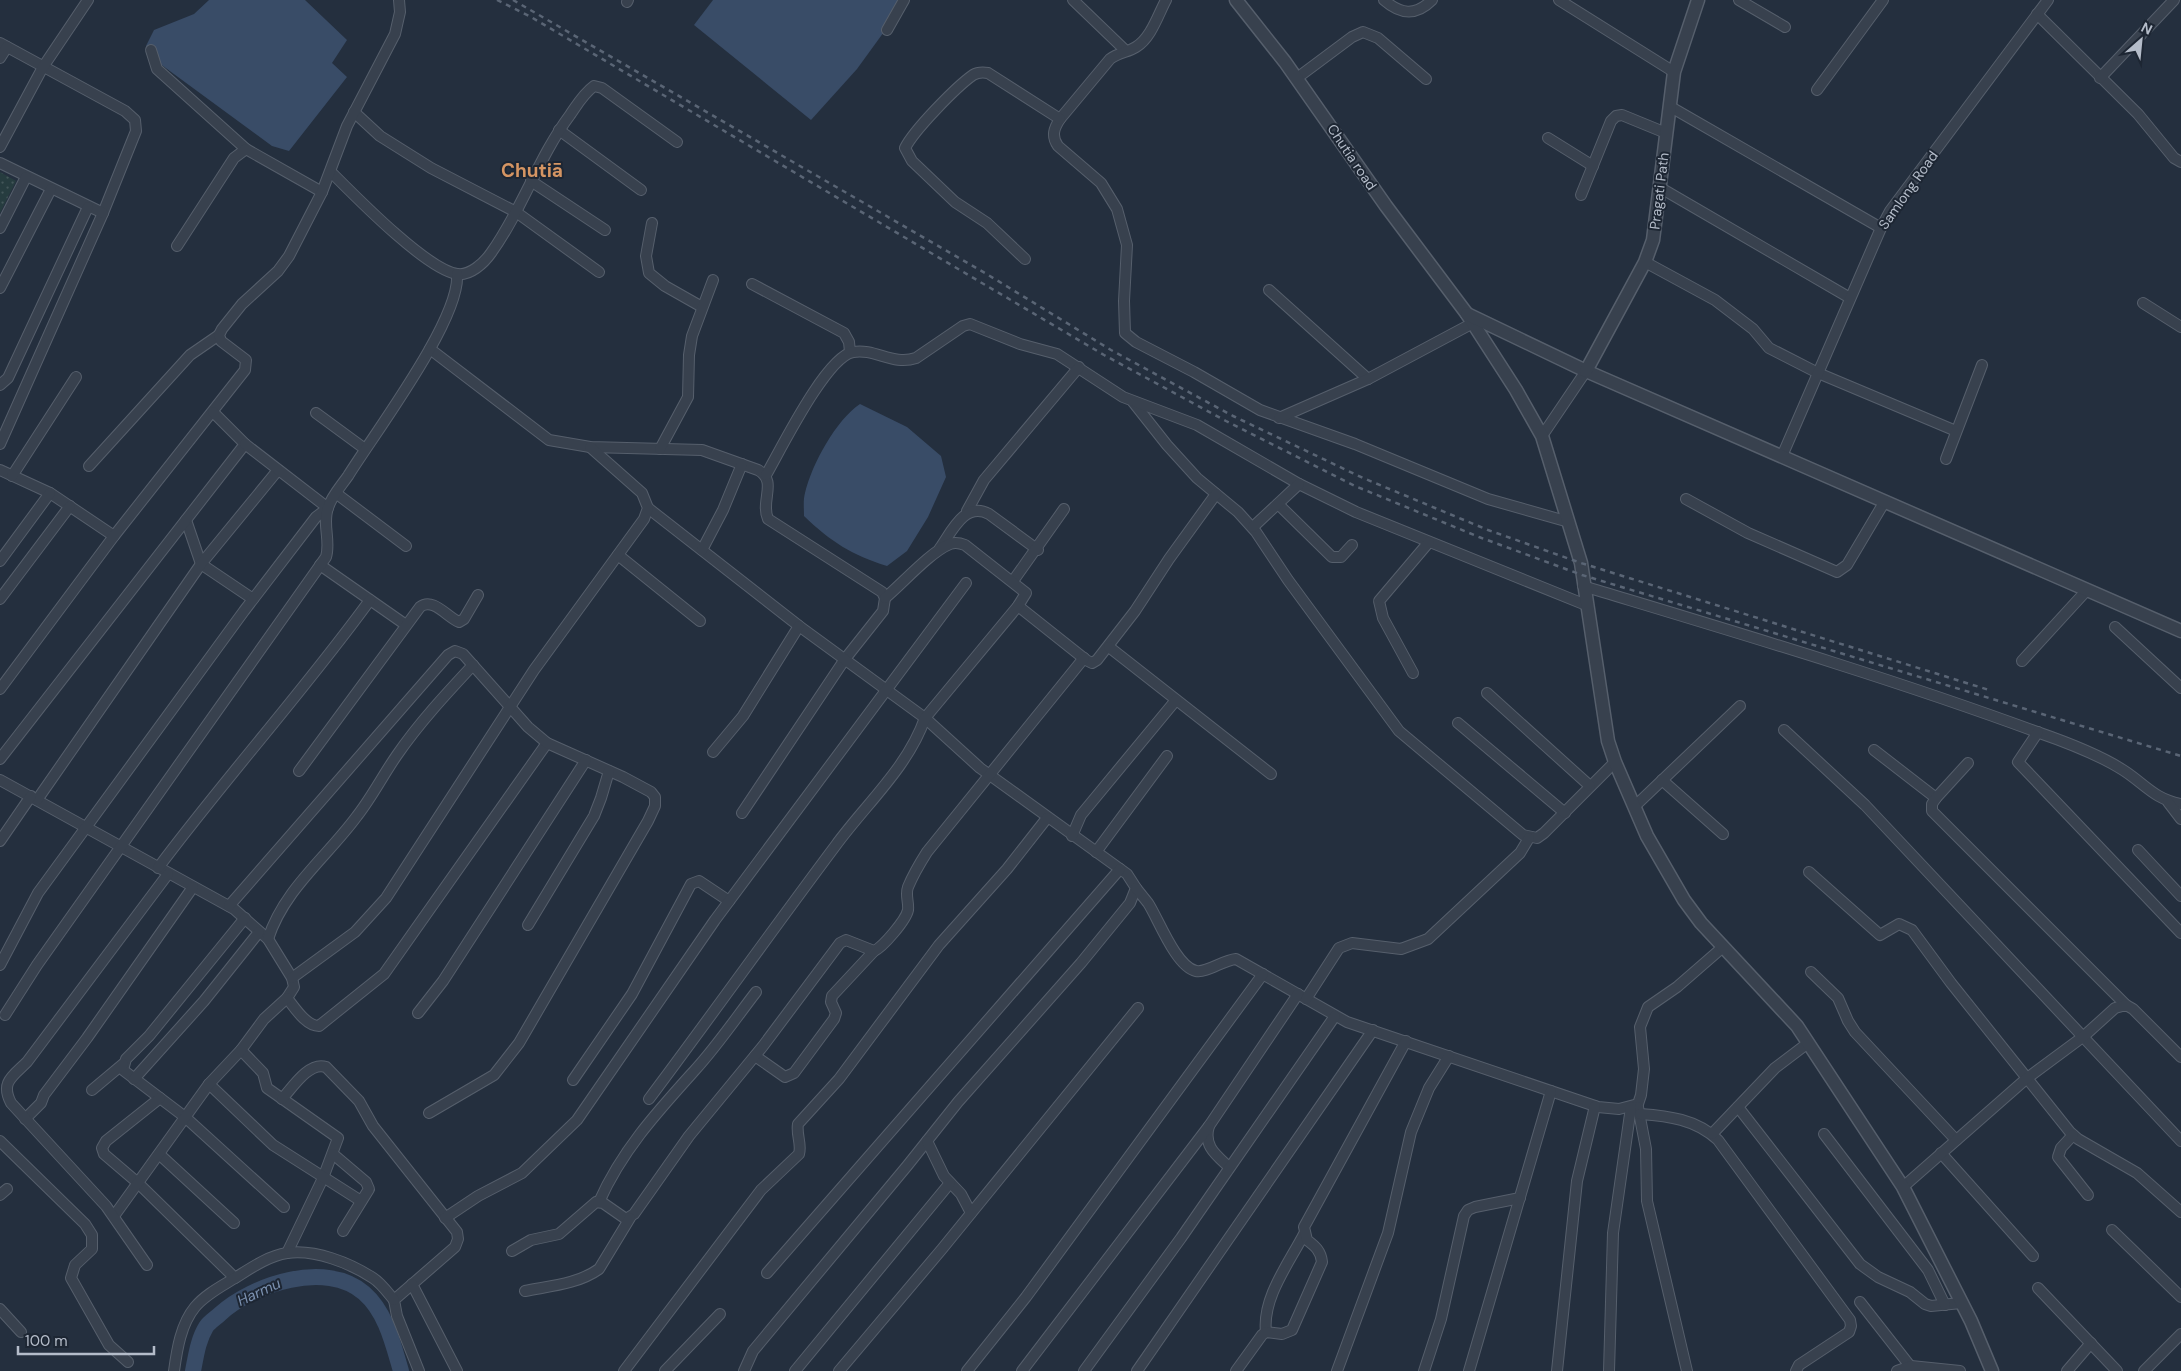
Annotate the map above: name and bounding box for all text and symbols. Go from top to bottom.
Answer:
north arrow [2116,15,2166,65]
text: N [2138,18,2156,39]
street label: Chutia road [1323,120,1381,194]
street label: Samlong Road [1874,147,1942,233]
street label: Pragati Path [1645,151,1673,231]
district label: Chutiā [501,158,563,183]
water label: Harmu [234,1273,284,1311]
scale bar [18,1324,154,1356]
text: 100 m [25,1331,68,1351]

